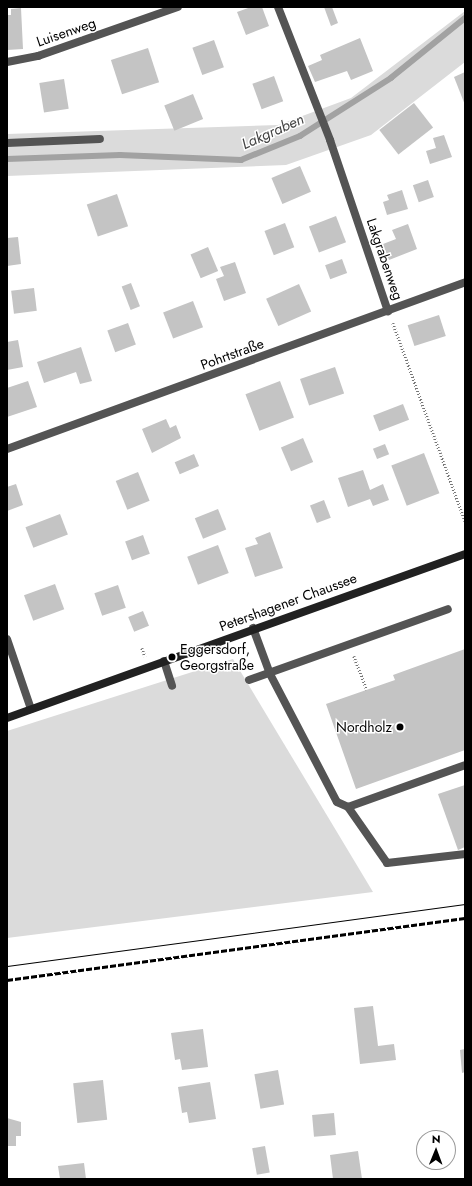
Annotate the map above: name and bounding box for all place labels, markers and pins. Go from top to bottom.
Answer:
place label: Eggersdorf, Georgstraße [180,641,254,674]
marker: Eggersdorf, Georgstraße [167,652,177,662]
place label: Nordholz [336,719,392,735]
marker: Nordholz [395,722,405,732]

